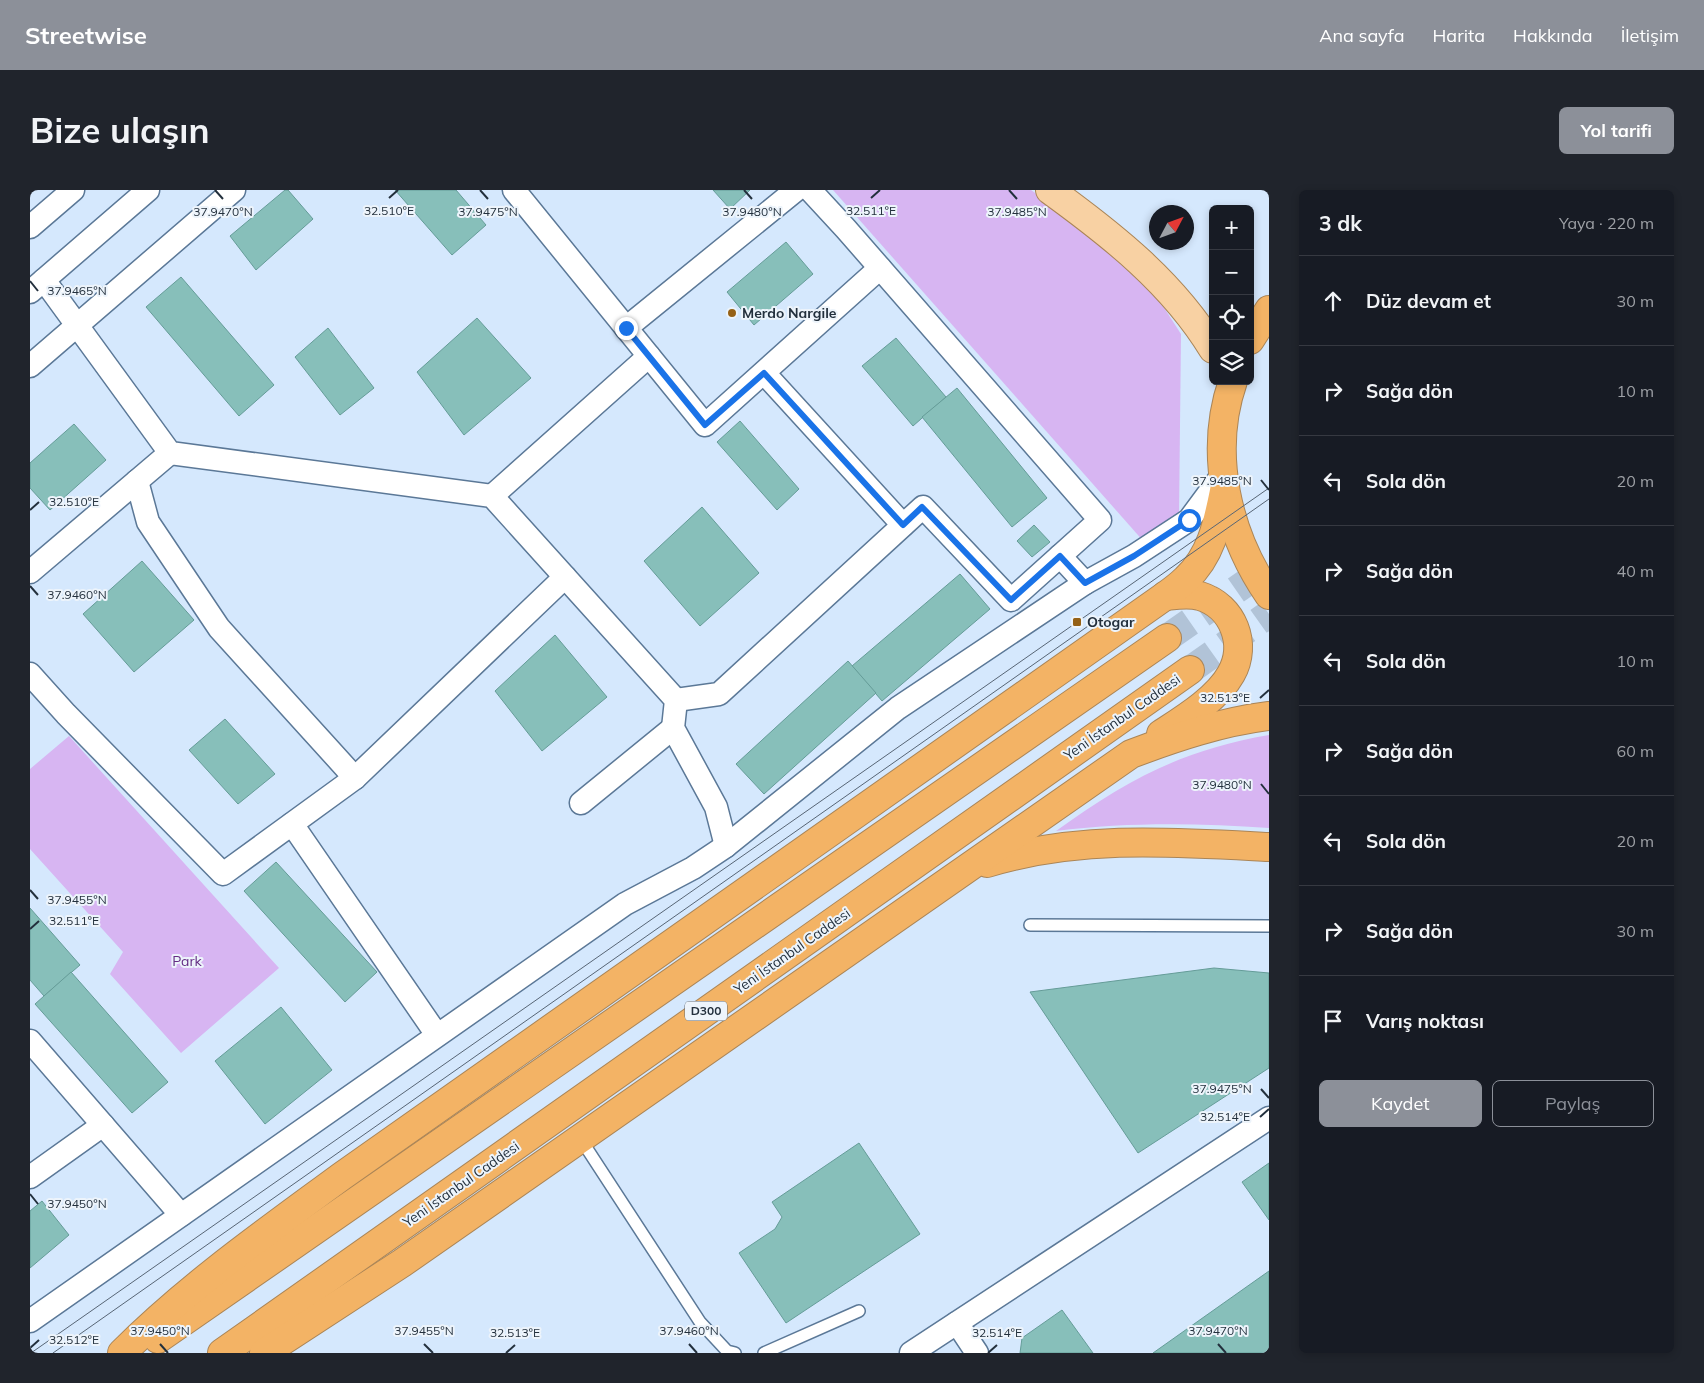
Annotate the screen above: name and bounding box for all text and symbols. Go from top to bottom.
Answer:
text: Streetwise [25,20,147,50]
text: Ana sayfa [1319,24,1405,47]
text: Harita [1433,24,1485,47]
text: Hakkında [1513,24,1593,47]
text: İletişim [1621,24,1679,47]
button: Yol tarifi [1559,107,1674,154]
text: Bize ulaşın [30,108,210,152]
text: 32.510°E [364,203,414,218]
text: 32.511°E [846,203,896,218]
text: 37.9470°N [193,204,253,219]
text: 37.9475°N [458,204,518,219]
text: 37.9480°N [722,204,782,219]
text: 37.9485°N [987,204,1047,219]
north arrow [1149,205,1194,250]
map controls [1209,205,1254,385]
button: + [1209,205,1254,250]
text: 3 dk [1319,210,1362,236]
text: Yaya · 220 m [1559,213,1654,233]
button: − [1209,250,1254,295]
text: 37.9465°N [47,283,107,298]
icon: ahead [1319,287,1347,315]
text: Düz devam et [1366,289,1491,313]
text: 30 m [1617,291,1654,311]
button: locate [1209,295,1254,340]
place label: Merdo Nargile [742,304,837,322]
marker: Merdo Nargile [726,307,738,319]
route end [615,317,638,340]
button: layers [1209,340,1254,385]
icon: right [1319,377,1347,405]
text: Sağa dön [1366,379,1453,403]
text: 10 m [1617,381,1654,401]
icon: left [1319,467,1347,495]
text: Sola dön [1366,469,1446,493]
text: 20 m [1617,471,1654,491]
text: 37.9485°N [1192,473,1252,488]
text: 32.510°E [49,494,99,509]
route start [1178,509,1201,532]
icon: right [1319,557,1347,585]
text: Sağa dön [1366,559,1453,583]
text: 40 m [1617,561,1654,581]
text: 37.9460°N [47,587,107,602]
place label: Otogar [1087,613,1135,631]
marker: Otogar [1071,616,1083,628]
icon: left [1319,647,1347,675]
text: Sola dön [1366,649,1446,673]
text: 10 m [1617,651,1654,671]
street label: Yeni İstanbul Caddesi [1059,670,1184,765]
text: 32.513°E [1200,690,1250,705]
icon: right [1319,737,1347,765]
text: Sağa dön [1366,739,1453,763]
text: 60 m [1617,741,1654,761]
text: 37.9480°N [1192,777,1252,792]
icon: left [1319,827,1347,855]
text: Sola dön [1366,829,1446,853]
text: 20 m [1617,831,1654,851]
text: 37.9455°N [47,892,107,907]
street label: Yeni İstanbul Caddesi [729,904,854,999]
text: 32.511°E [49,913,99,928]
icon: right [1319,917,1347,945]
text: Sağa dön [1366,919,1453,943]
text: 30 m [1617,921,1654,941]
park label: Park [172,952,203,970]
road number: D300 [685,1001,727,1020]
icon: arrive [1319,1007,1347,1035]
text: Varış noktası [1366,1009,1484,1033]
button: Kaydet [1319,1080,1482,1127]
button: Paylaş [1492,1080,1654,1127]
text: 37.9475°N [1192,1081,1252,1096]
text: 32.514°E [1200,1109,1250,1124]
street label: Yeni İstanbul Caddesi [398,1137,523,1232]
text: 37.9450°N [47,1196,107,1211]
text: 37.9450°N [130,1323,190,1338]
text: 37.9455°N [394,1323,454,1338]
text: 37.9460°N [659,1323,719,1338]
text: 37.9470°N [1188,1323,1248,1338]
text: 32.513°E [490,1325,540,1340]
text: 32.514°E [972,1325,1022,1340]
text: 32.512°E [49,1332,99,1347]

